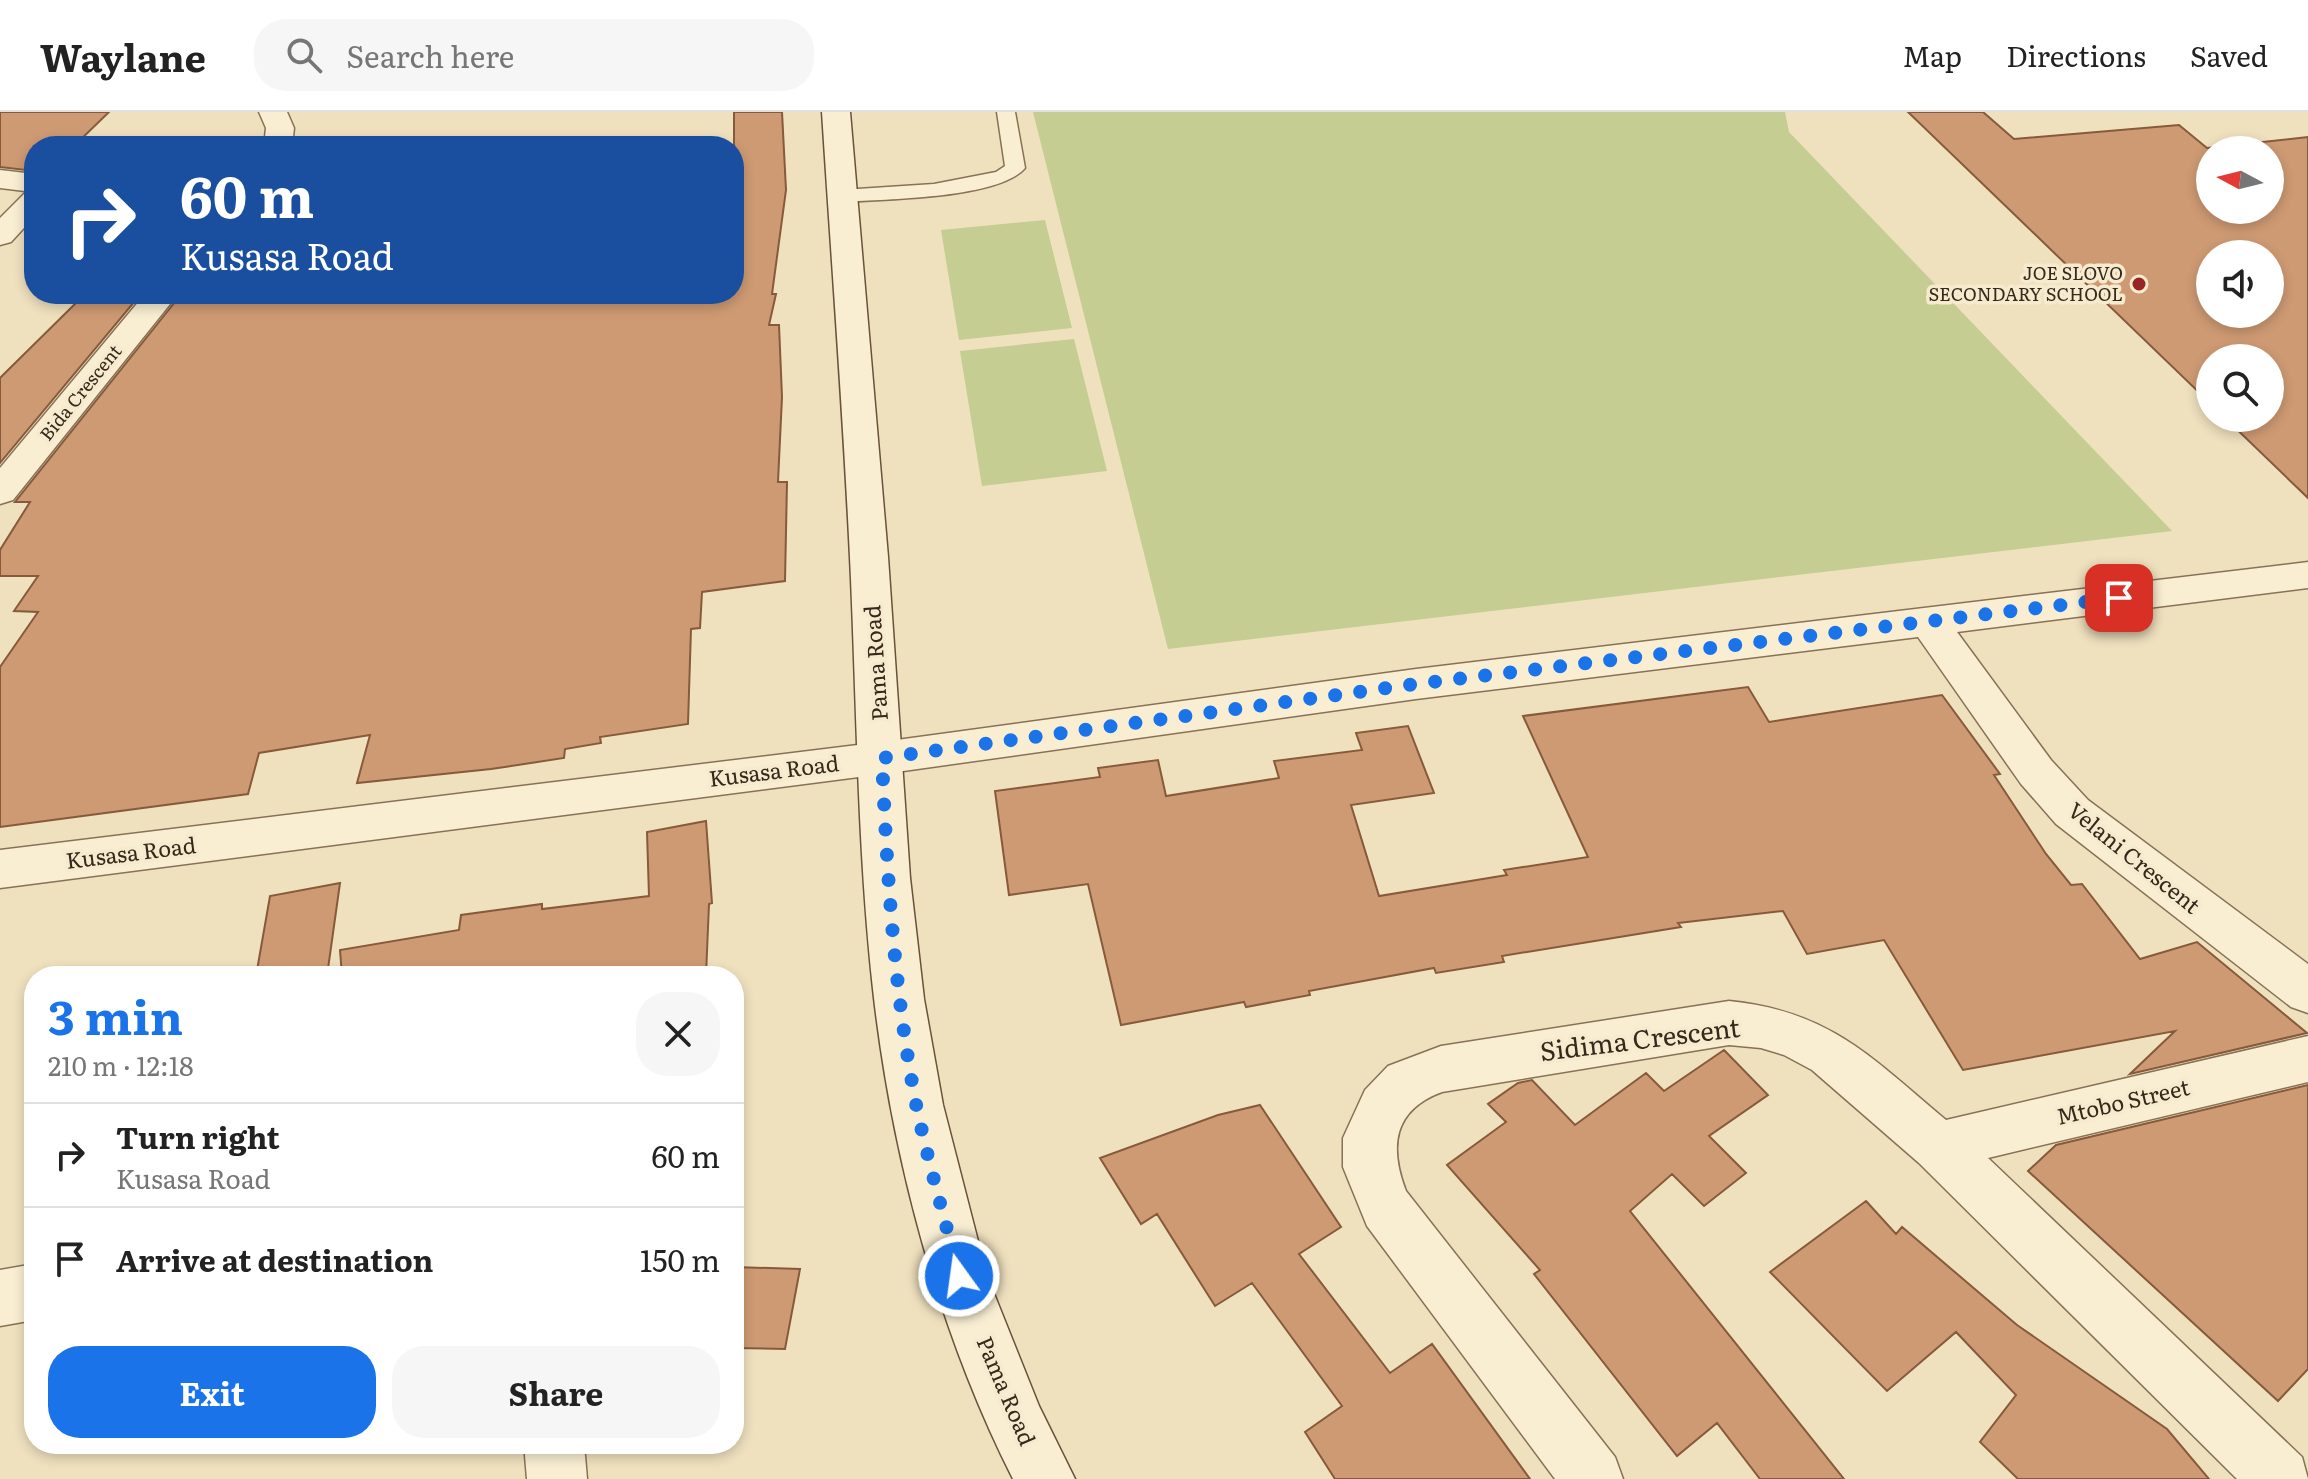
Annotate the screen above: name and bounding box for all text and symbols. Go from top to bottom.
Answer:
search box [254,19,814,91]
text: Waylane [40,27,206,84]
icon: search [282,33,326,77]
text: Search here [346,33,514,77]
text: Map [1903,34,1962,76]
text: Directions [2006,34,2146,76]
text: Saved [2190,34,2268,76]
north arrow [2196,136,2284,224]
map controls [2196,136,2284,432]
text: 60 m [180,152,314,235]
icon: right [48,168,152,272]
text: Kusasa Road [180,228,394,281]
button: sound [2196,240,2284,328]
place label: JOE SLOVO SECONDARY SCHOOL [1928,259,2123,307]
marker: JOE SLOVO SECONDARY SCHOOL [2130,275,2148,293]
street label: Bida Crescent [33,338,128,446]
button: search [2196,344,2284,432]
pin [2085,564,2153,632]
icon: arrive [2097,576,2141,620]
street label: Pama Road [854,604,895,722]
street label: Kusasa Road [707,745,841,794]
street label: Velani Crescent [2062,793,2208,921]
street label: Kusasa Road [64,827,198,876]
text: 3 min [48,979,183,1050]
button: close [636,992,720,1076]
street label: Sidima Crescent [1537,1006,1742,1069]
text: 210 m · 12:18 [48,1045,194,1084]
street label: Mtobo Street [2053,1069,2193,1132]
text: Turn right [116,1114,280,1158]
icon: right [48,1133,92,1177]
text: 60 m [651,1133,720,1177]
text: Kusasa Road [116,1158,270,1197]
position arrow [917,1234,1001,1318]
icon: arrive [48,1237,92,1281]
text: Arrive at destination [116,1237,433,1281]
text: 150 m [640,1237,720,1281]
street label: Pama Road [970,1331,1045,1450]
button: Exit [48,1346,376,1438]
button: Share [392,1346,720,1438]

